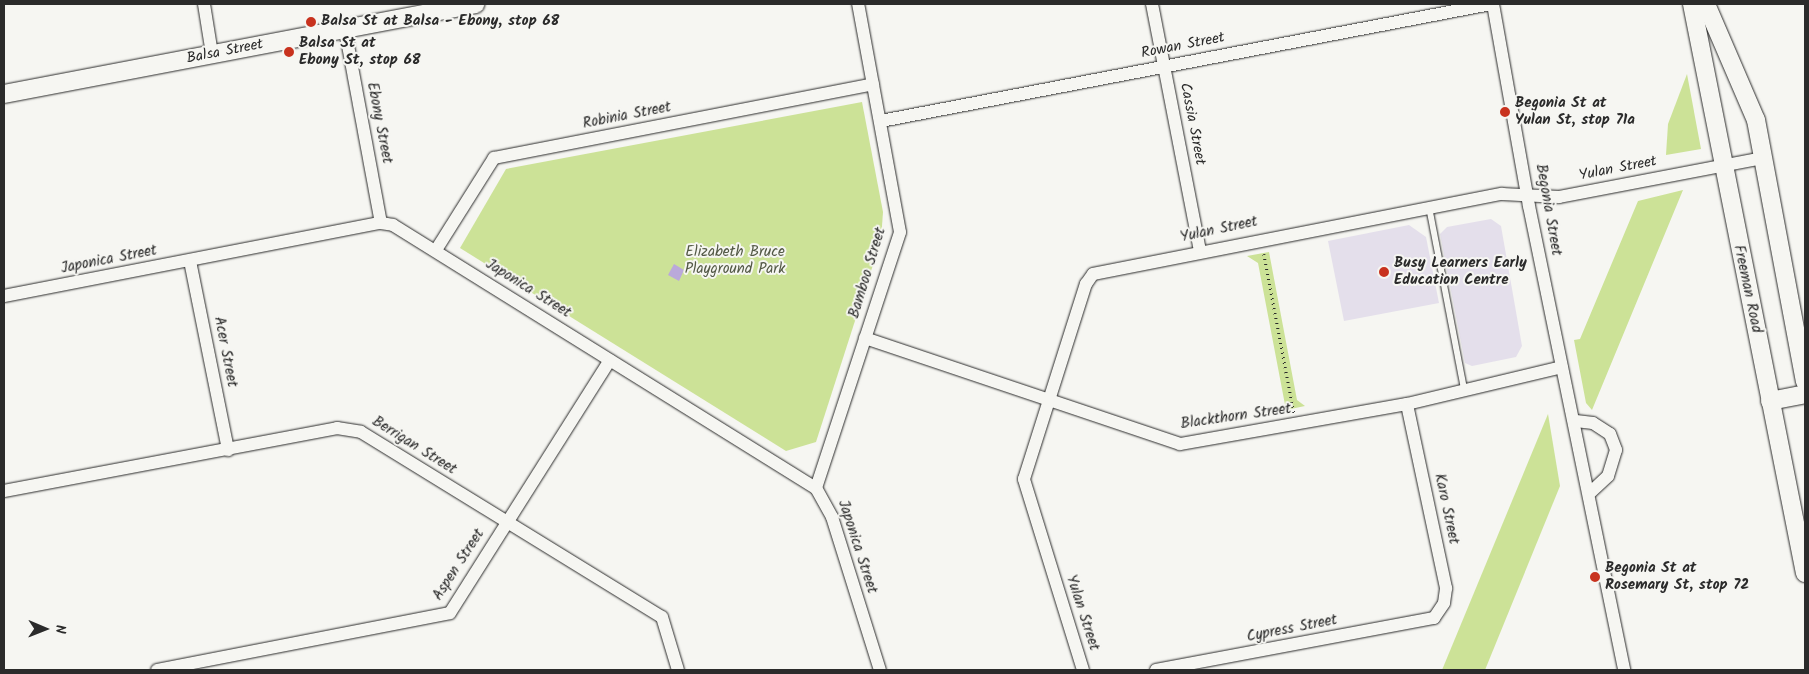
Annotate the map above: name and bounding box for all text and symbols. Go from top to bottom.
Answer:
place label: Balsa St at Balsa - Ebony, stop 68 [321,13,559,31]
marker: Balsa St at Balsa - Ebony, stop 68 [305,16,317,28]
street label: Rowan Street [1140,29,1226,63]
place label: Balsa St at Ebony St, stop 68 [299,34,421,69]
street label: Balsa Street [185,36,265,68]
marker: Balsa St at Ebony St, stop 68 [283,46,295,58]
street label: Ebony Street [362,81,396,165]
street label: Cassia Street [1175,81,1209,167]
place label: Begonia St at Yulan St, stop 71a [1515,94,1635,129]
street label: Robinia Street [581,99,673,133]
marker: Begonia St at Yulan St, stop 71a [1499,106,1511,118]
street label: Yulan Street [1578,153,1658,185]
street label: Begonia Street [1531,163,1565,257]
street label: Yulan Street [1179,213,1259,247]
street label: Bamboo Street [846,225,890,321]
street label: Japonica Street [60,242,158,278]
park label: Elizabeth Bruce Playground Park [685,243,785,278]
street label: Freeman Road [1729,243,1765,335]
place label: Busy Learners Early Education Centre [1394,254,1527,289]
street label: Japonica Street [482,256,574,322]
marker: Busy Learners Early Education Centre [1378,266,1390,278]
street label: Acer Street [209,315,241,389]
street label: Blackthorn Street [1179,400,1293,434]
street label: Berrigan Street [369,413,459,479]
street label: Karo Street [1430,472,1462,546]
street label: Japonica Street [833,498,881,596]
street label: Aspen Street [429,526,489,604]
place label: Begonia St at Rosemary St, stop 72 [1605,559,1749,594]
marker: Begonia St at Rosemary St, stop 72 [1589,571,1601,583]
street label: Yulan Street [1061,573,1103,653]
north arrow [20,604,70,654]
street label: Cypress Street [1245,611,1339,647]
text: N [49,625,71,634]

